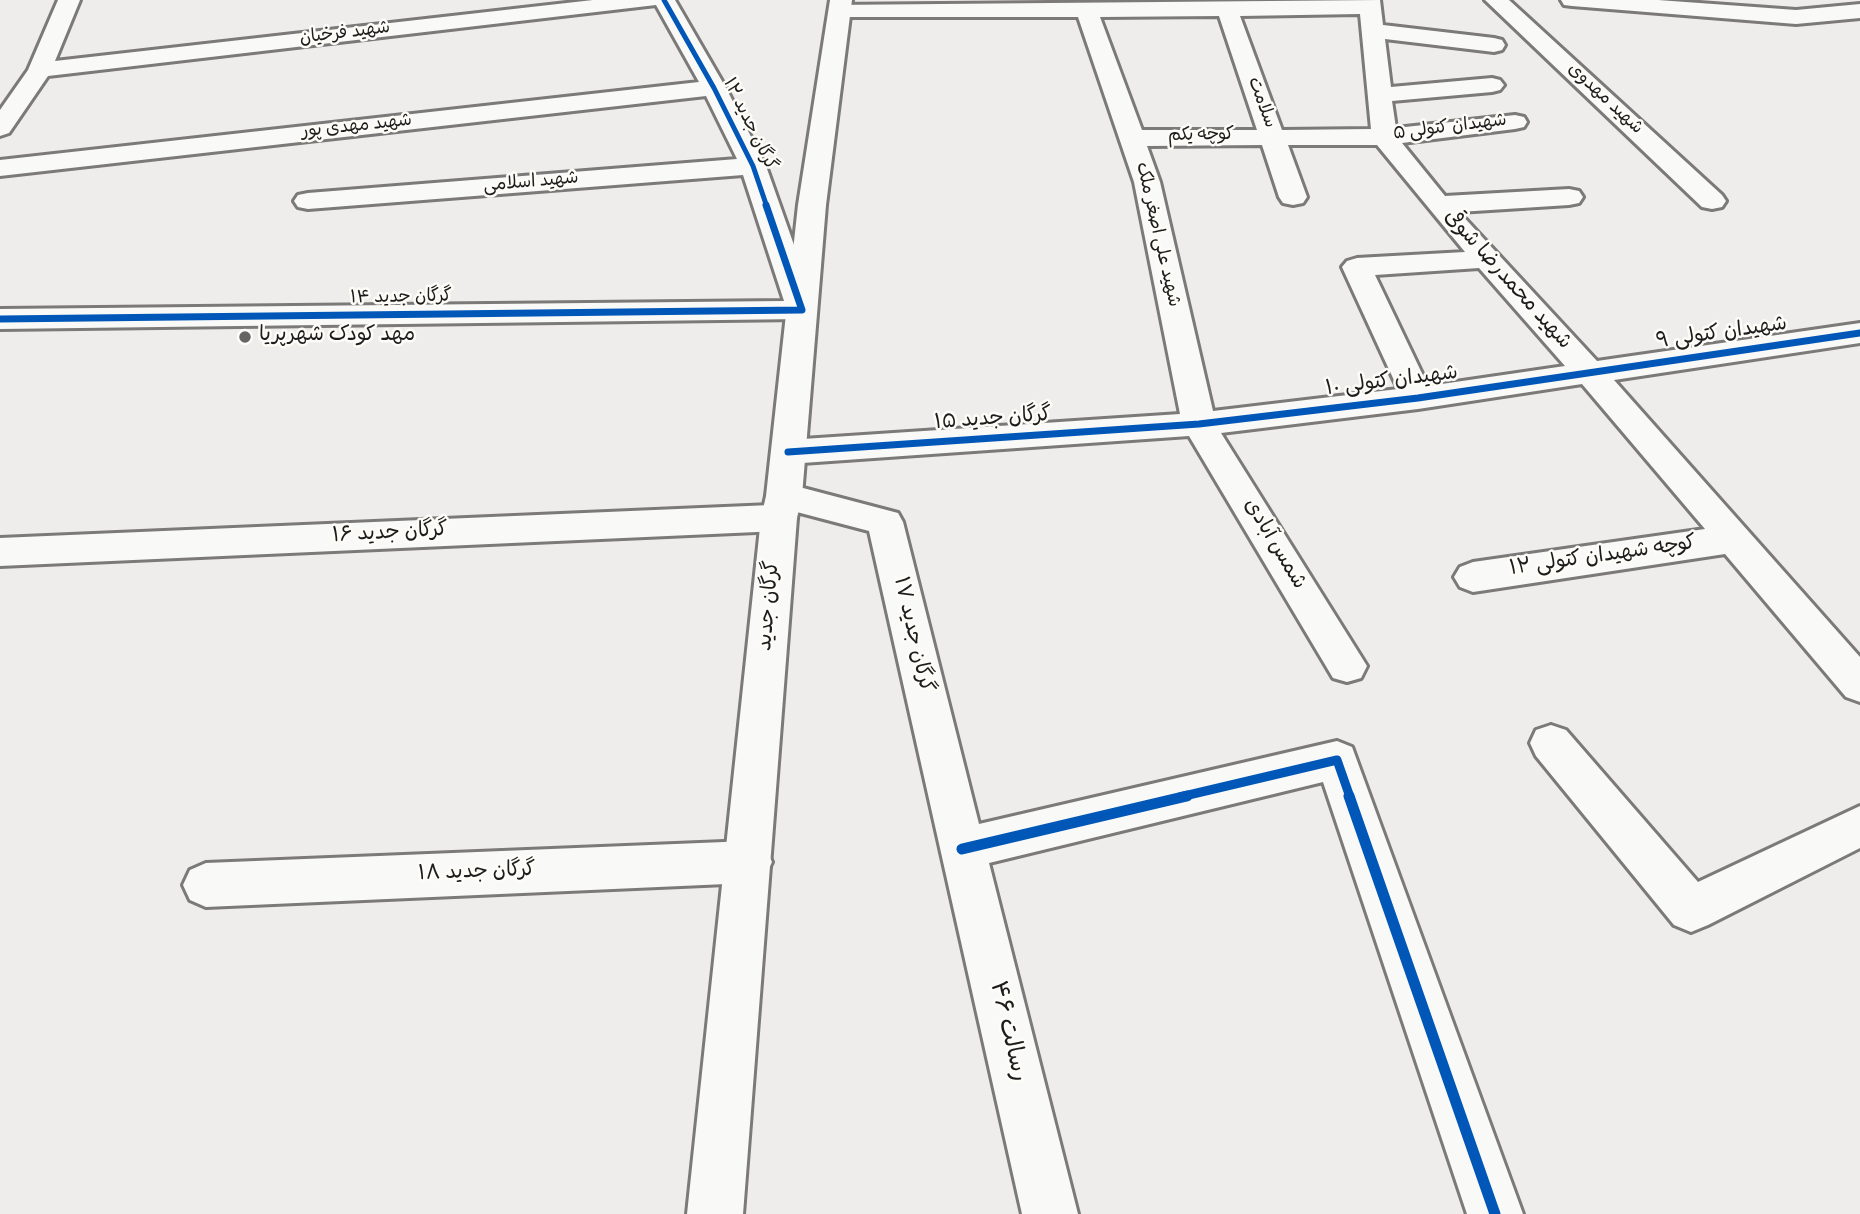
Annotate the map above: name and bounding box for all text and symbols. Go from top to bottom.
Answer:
street label: شهید فرخیان [299,19,391,51]
street label: شهید مهدوی [1562,60,1646,140]
street label: گرگان جدید ۱۲ [716,75,780,175]
street label: سلامت [1241,75,1279,131]
street label: شهید مهدی پور [301,111,413,145]
street label: ۵ شهیدان کتولی [1392,111,1508,147]
street label: کوچه یکم [1168,126,1234,148]
street label: شهید علی اصغر ملک [1129,161,1183,309]
street label: شهید اسلامی [483,169,579,199]
street label: شهید محمدرضا شوقی [1437,206,1575,356]
street label: گرگان جدید ۱۴ [350,287,452,311]
street label: ۹ شهیدان کتولی [1655,313,1789,357]
place label: مهد کودک شهرپریا [259,324,415,350]
marker: مهد کودک شهرپریا [237,329,253,345]
street label: ۱۰ شهیدان کتولی [1324,362,1460,404]
street label: ۱۵ گرگان جدید [934,404,1052,438]
street label: شمس آبادی [1236,495,1310,595]
street label: گرگان جدید ۱۶ [332,519,448,551]
street label: کوچه شهیدان کتولی ۱۲ [1508,532,1698,584]
street label: گرگان جدید [755,560,787,652]
street label: ۱۷ گرگان جدید [885,575,937,695]
street label: ۱۸ گرگان جدید [418,859,536,889]
street label: ۴۶ رسالت [980,979,1032,1085]

